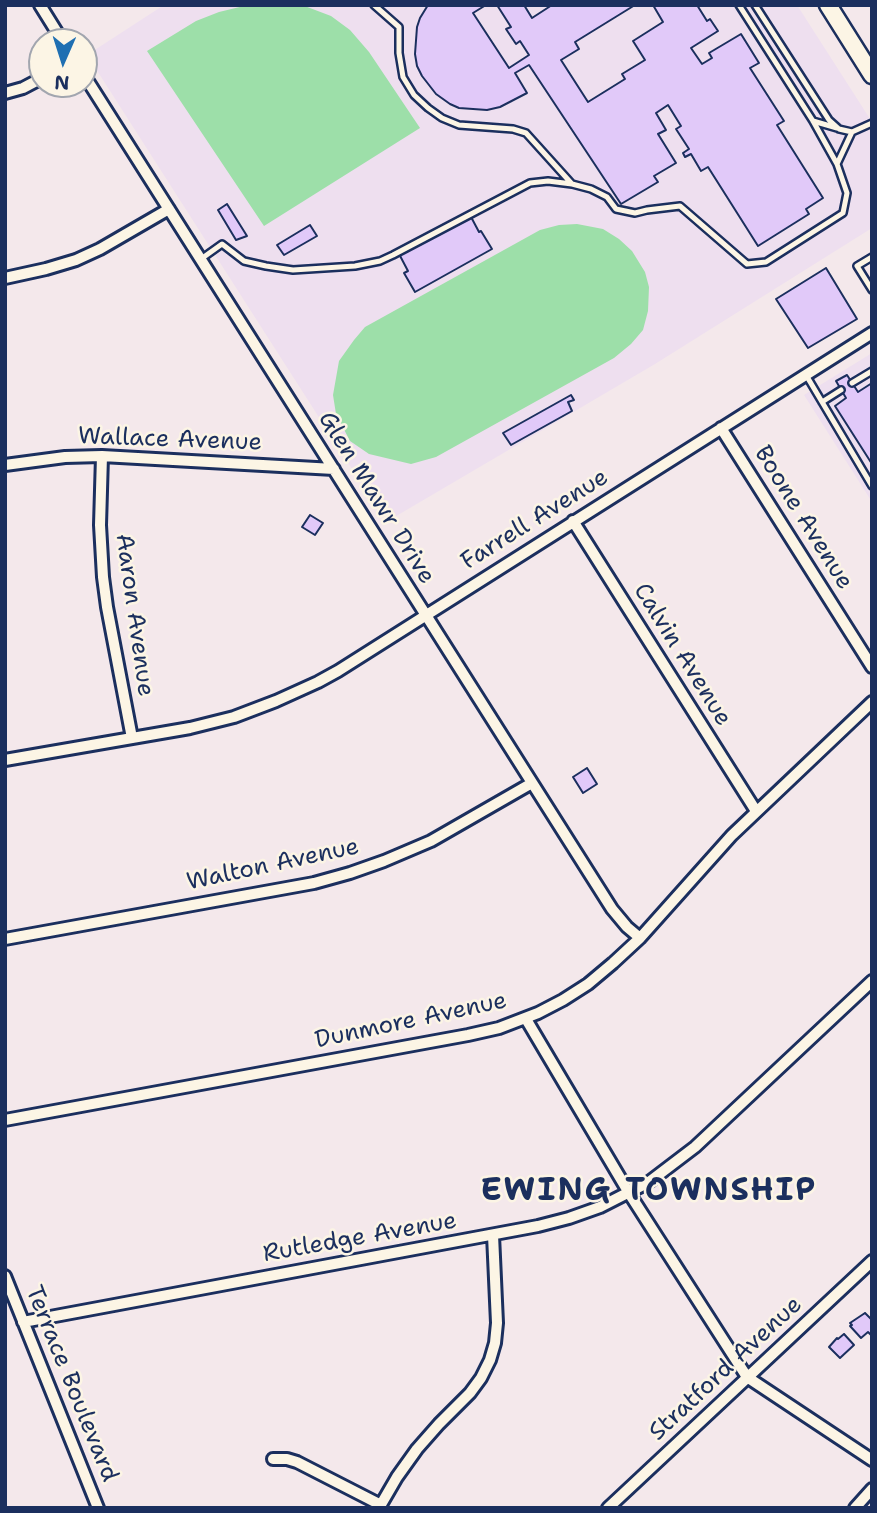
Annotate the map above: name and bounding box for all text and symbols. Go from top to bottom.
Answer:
north arrow [28,28,98,98]
text: N [54,70,70,95]
street label: Glen Mawr Drive [311,406,441,590]
street label: Wallace Avenue [78,422,262,458]
street label: Boone Avenue [747,441,859,595]
street label: Farrell Avenue [456,463,614,577]
street label: Aaron Avenue [108,532,160,698]
street label: Calvin Avenue [627,578,737,732]
street label: Walton Avenue [184,833,362,897]
street label: Dunmore Avenue [312,987,510,1055]
district label: EWING TOWNSHIP [482,1173,816,1211]
street label: Rutledge Avenue [261,1207,459,1269]
street label: Terrace Boulevard [19,1282,123,1486]
street label: Stratford Avenue [644,1291,808,1447]

